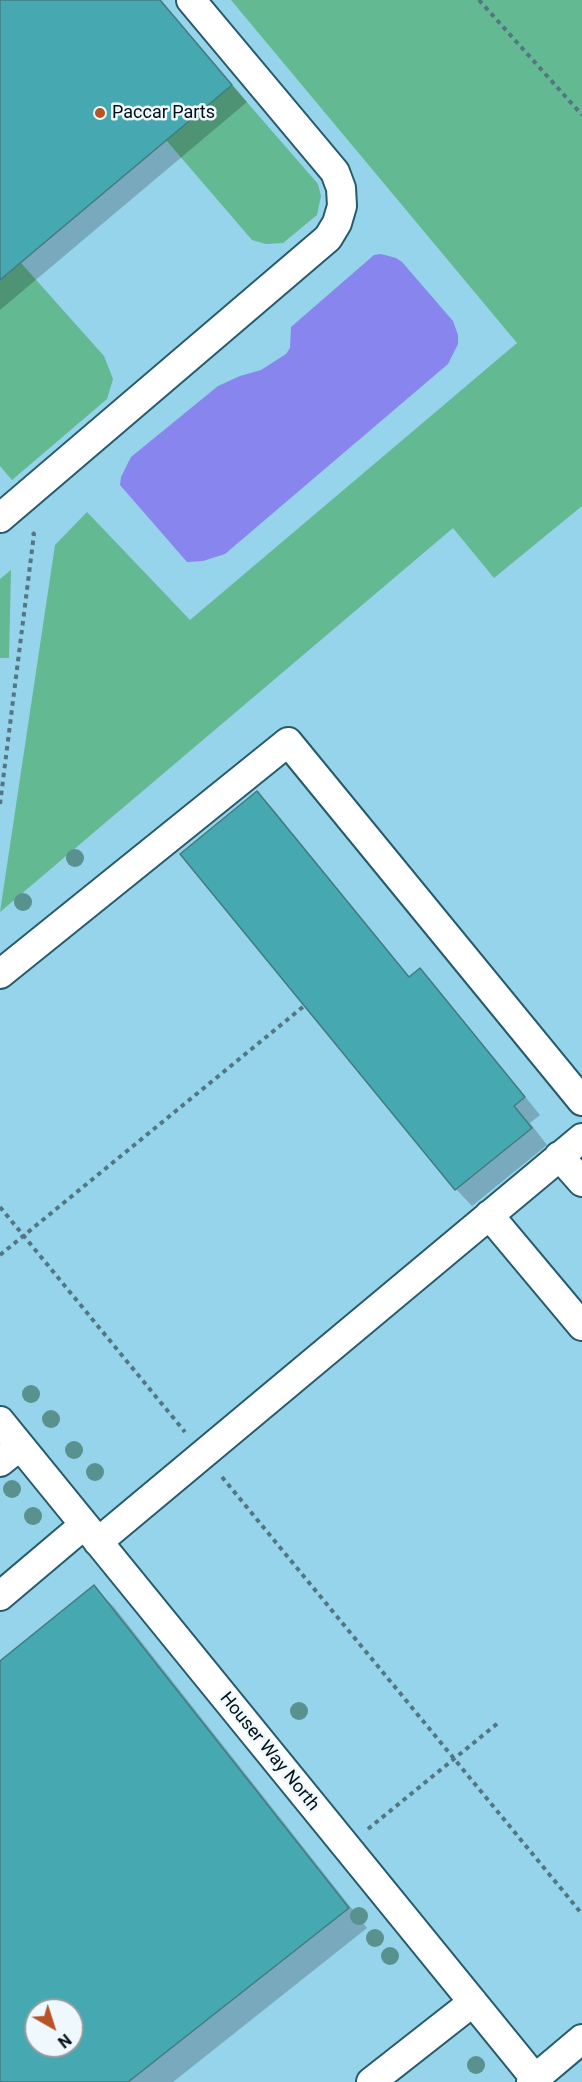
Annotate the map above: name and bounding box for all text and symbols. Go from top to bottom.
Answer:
place label: Paccar Parts [112,102,215,124]
marker: Paccar Parts [93,106,107,120]
street label: Houser Way North [215,1688,323,1816]
north arrow [24,1998,84,2058]
text: N [54,2030,75,2052]

